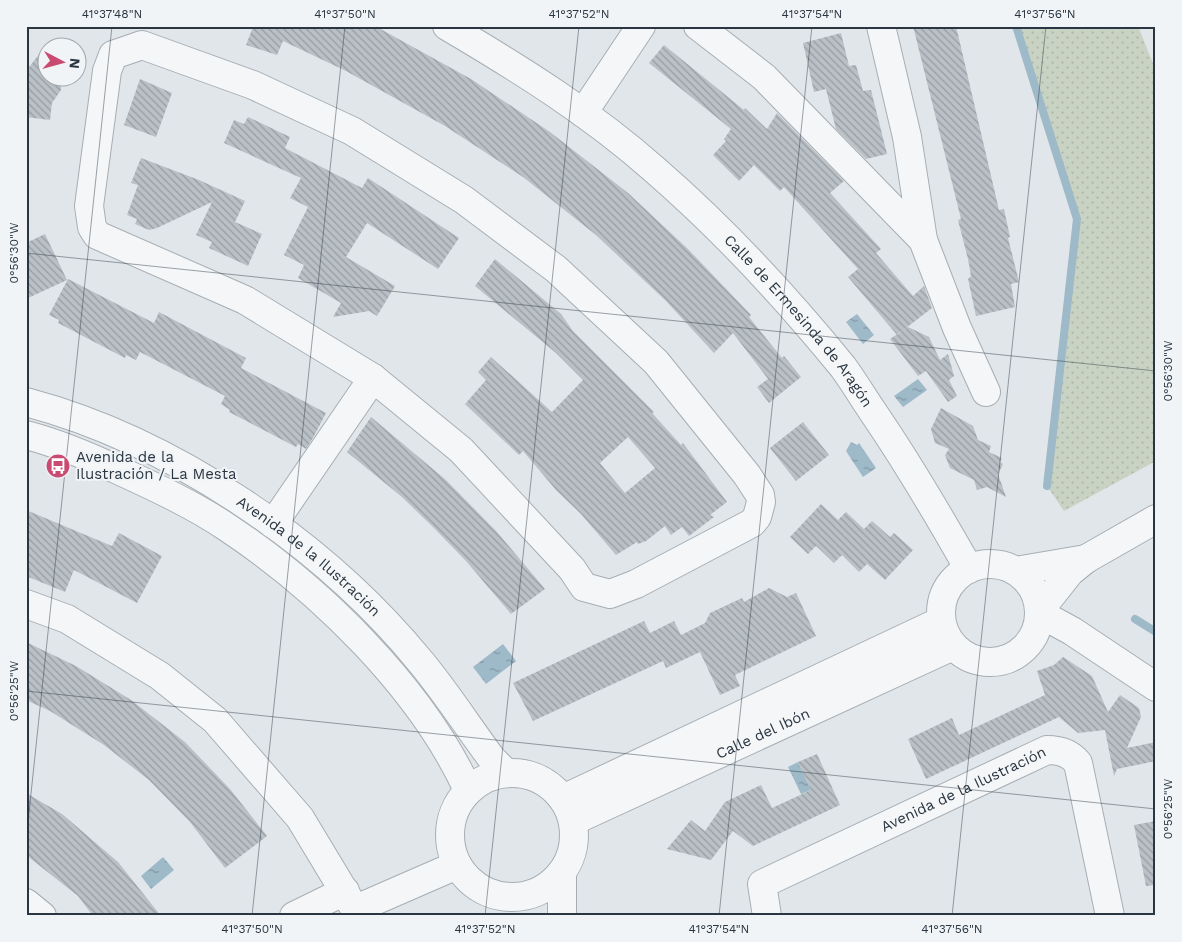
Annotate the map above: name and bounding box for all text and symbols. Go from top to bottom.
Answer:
text: 41°37'48"N [82,7,142,21]
text: 41°37'50"N [314,7,376,21]
text: 41°37'52"N [548,7,610,21]
text: 41°37'54"N [782,7,842,21]
text: 41°37'56"N [1014,7,1076,21]
north arrow [38,38,88,88]
text: N [66,57,83,69]
text: 0°56'30"W [7,222,21,283]
street label: Calle de Ermesinda de Aragón [720,231,876,410]
text: 0°56'30"W [1161,340,1175,401]
place label: Avenida de la Ilustración / La Mesta [76,448,237,483]
bus stop icon: Avenida de la Ilustración / La Mesta [45,453,71,479]
street label: Avenida de la Ilustración [233,492,384,620]
text: 0°56'25"W [7,660,21,721]
street label: Calle del Ibón [713,704,813,763]
street label: Avenida de la Ilustración [878,743,1049,836]
text: 0°56'25"W [1161,778,1175,839]
text: 41°37'50"N [221,922,283,936]
text: 41°37'52"N [454,922,516,936]
text: 41°37'54"N [689,922,749,936]
text: 41°37'56"N [921,922,983,936]

